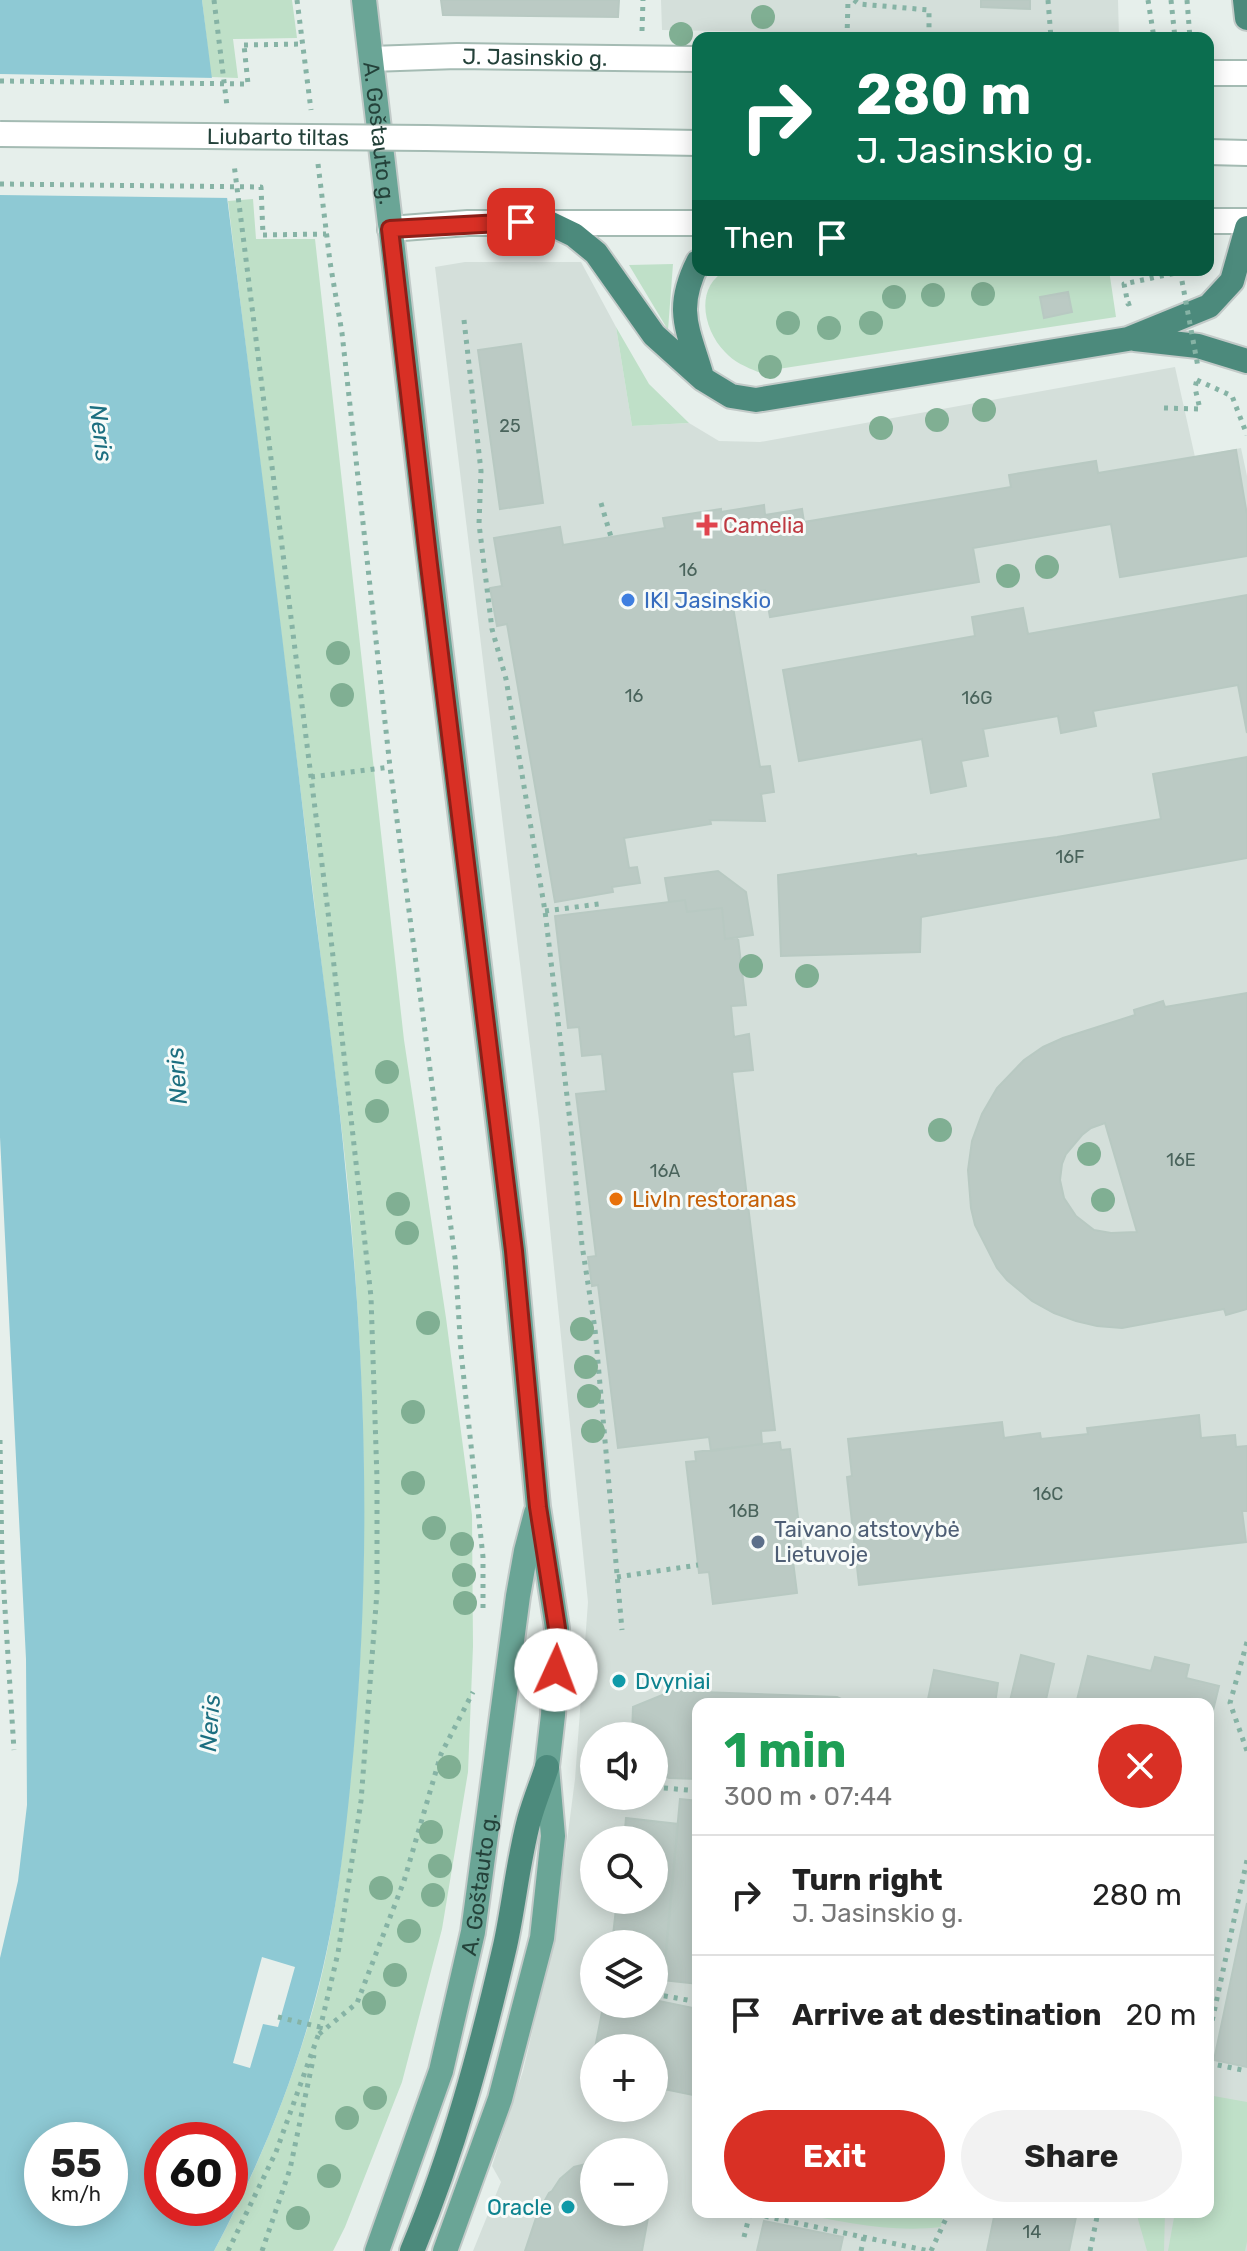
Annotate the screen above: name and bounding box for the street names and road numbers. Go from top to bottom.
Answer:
street label: J. Jasinskio g. [462,43,608,71]
street label: A. Goštauto g. [358,60,401,206]
street label: Liubarto tiltas [207,122,349,151]
street label: A. Goštauto g. [455,1811,502,1958]

